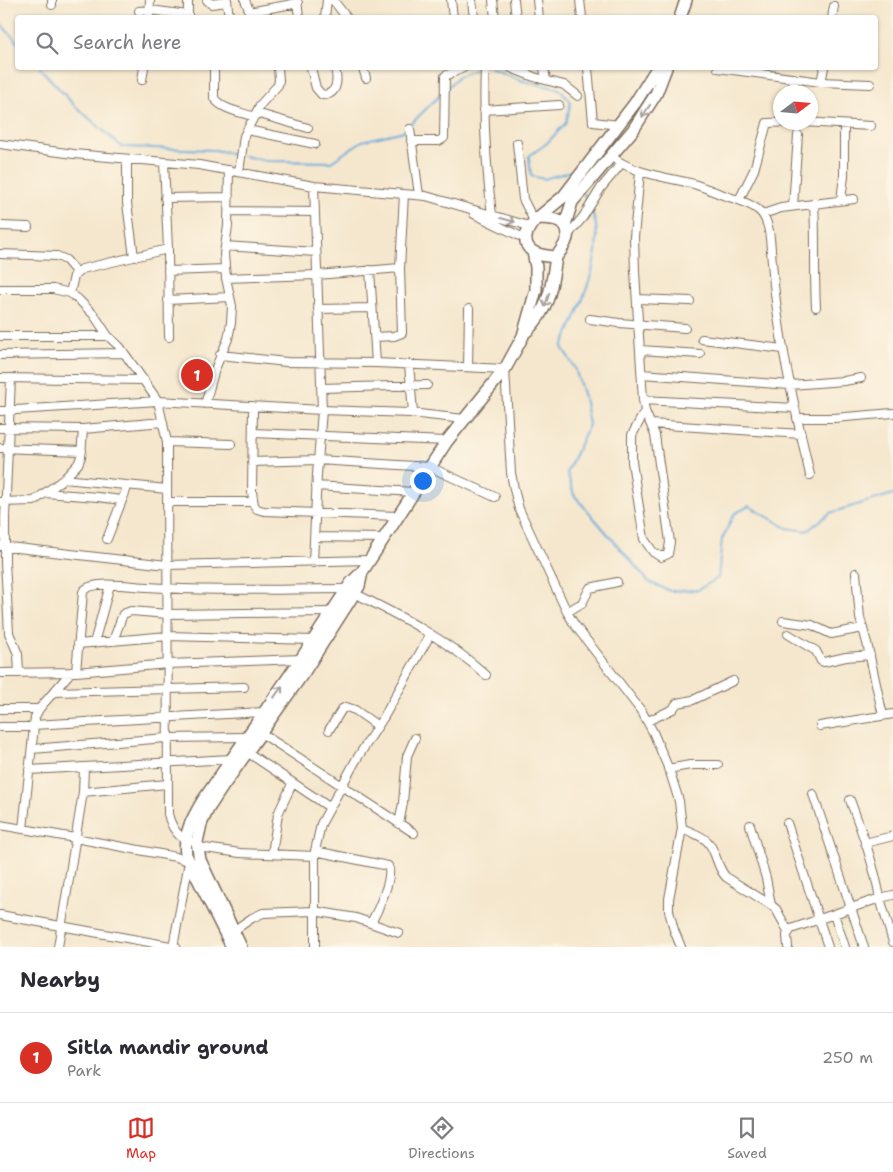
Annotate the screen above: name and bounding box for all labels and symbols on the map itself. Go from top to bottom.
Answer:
north arrow [773,85,818,130]
one-way arrow [640,104,650,118]
one-way arrow [500,215,516,225]
one-way arrow [542,292,552,308]
pin: 1 [181,356,213,394]
your location [410,468,436,494]
one-way arrow [273,685,283,699]

